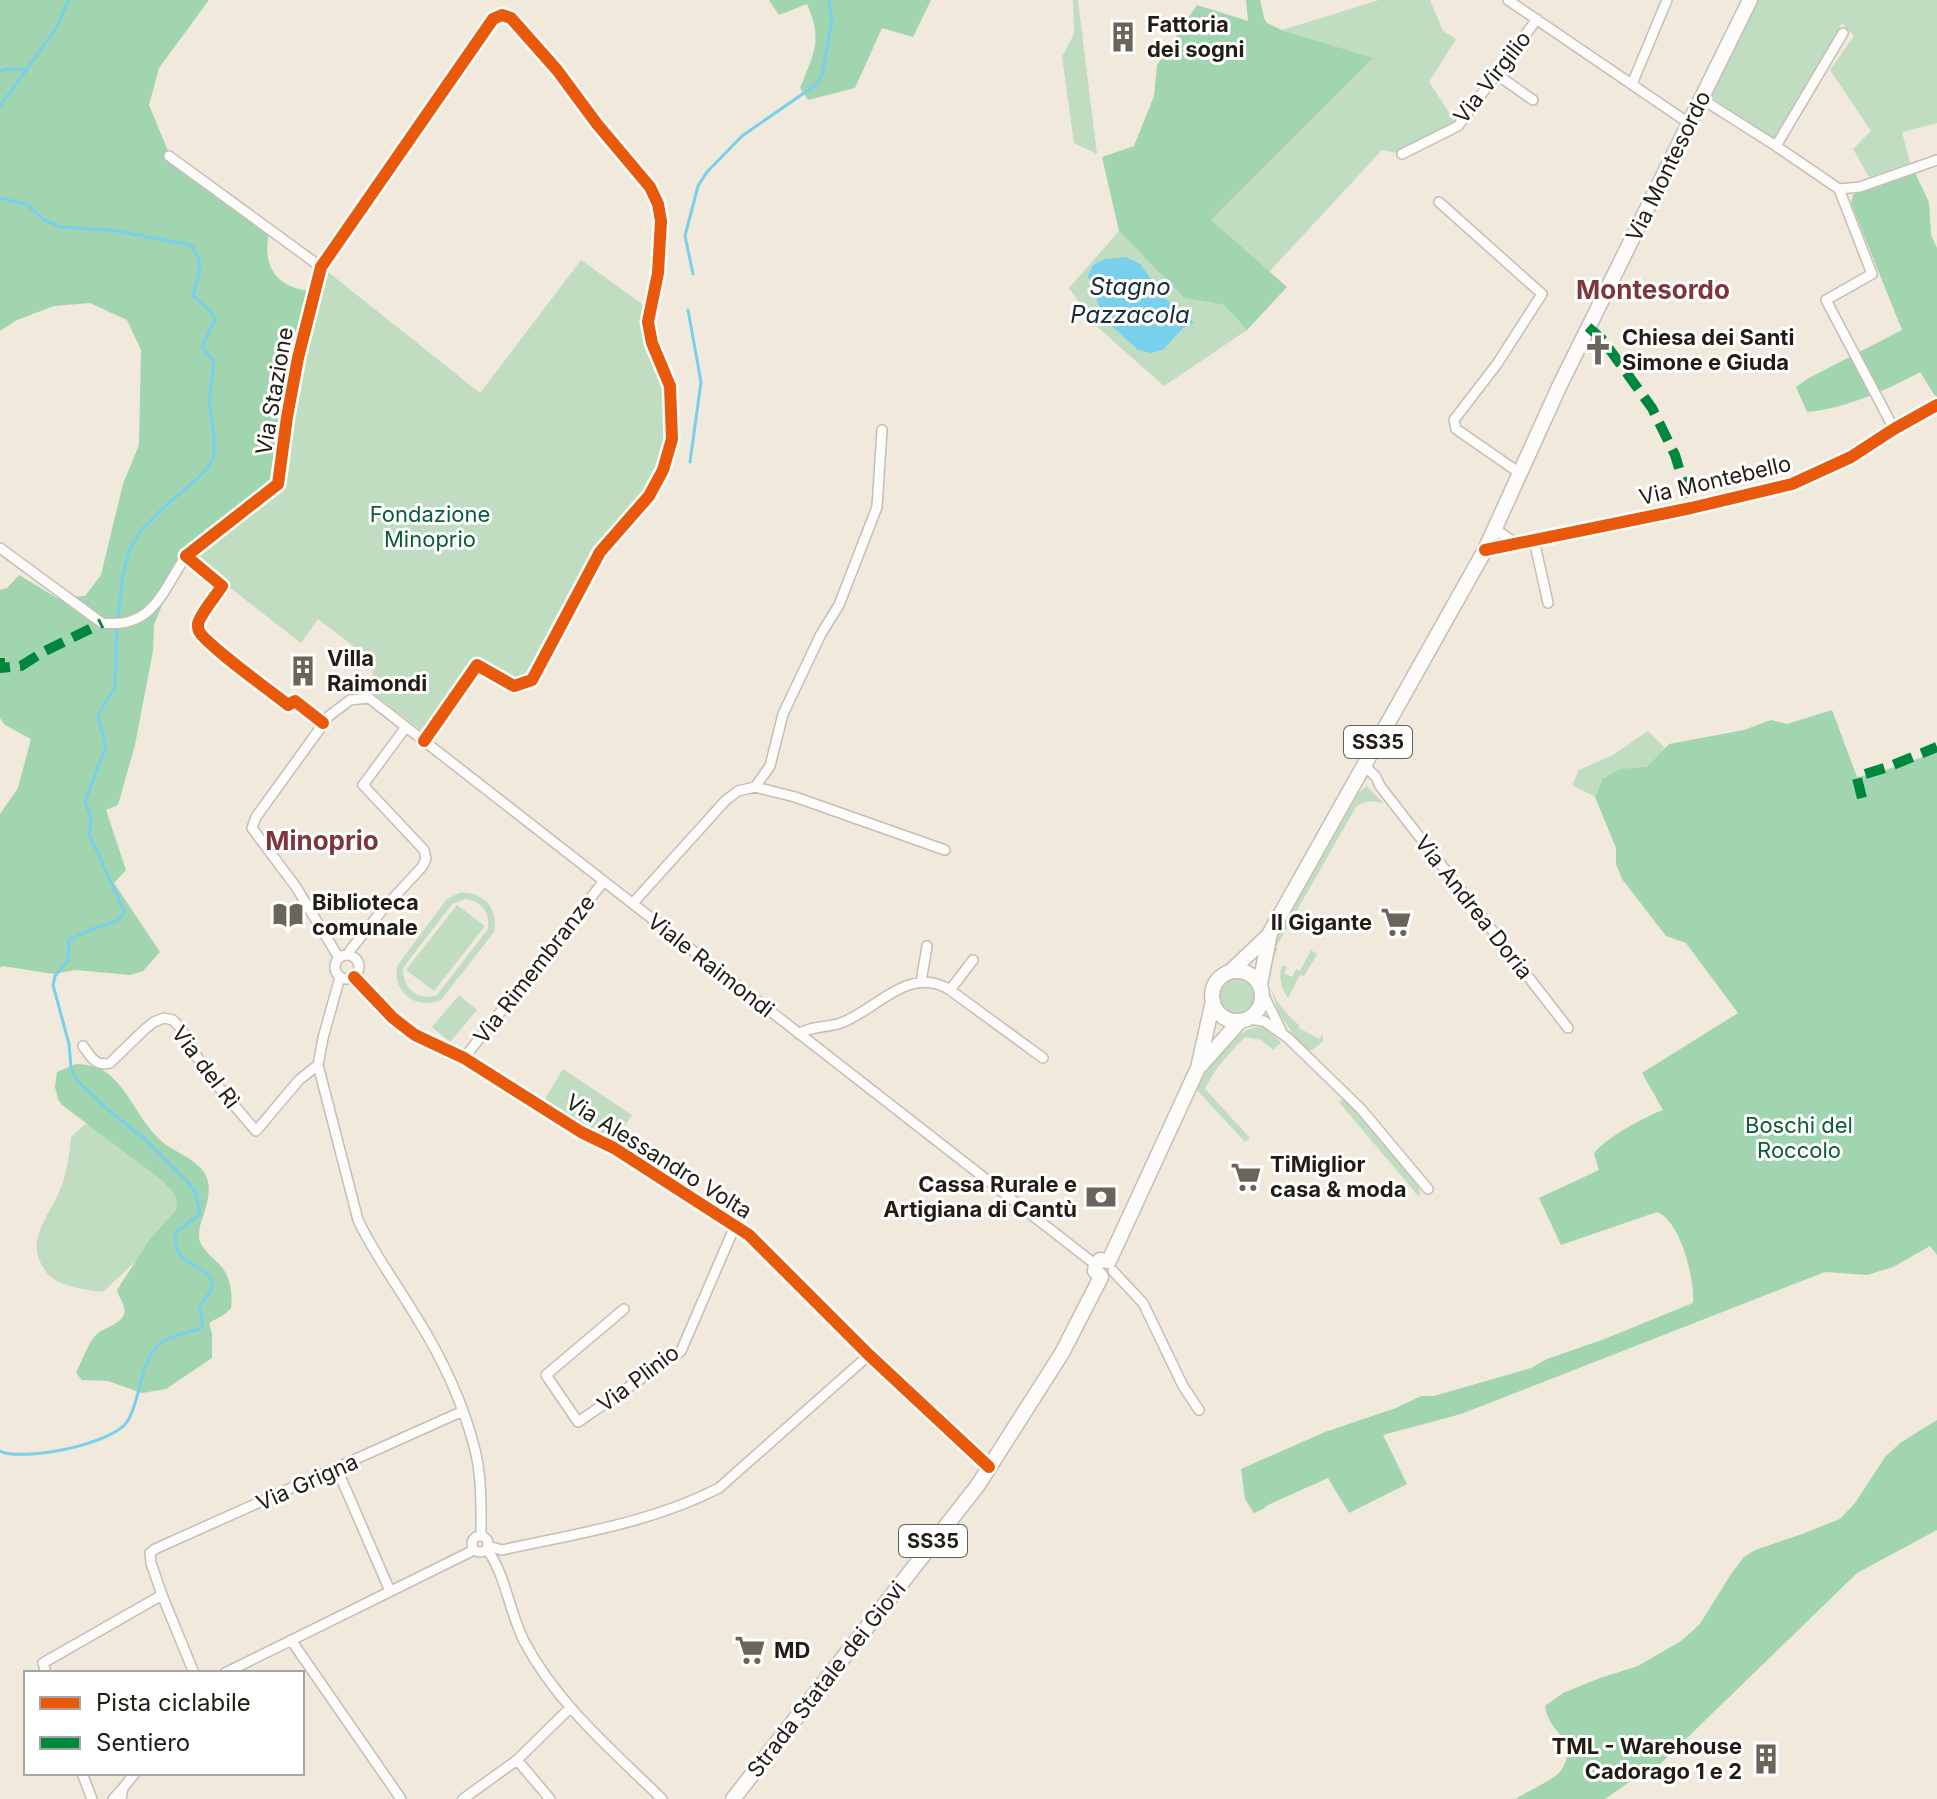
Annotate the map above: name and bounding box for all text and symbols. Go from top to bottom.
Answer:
place label: Fattoria dei sogni [1147,11,1245,62]
building icon: Fattoria dei sogni [1106,20,1140,54]
street label: Via Virgilio [1448,26,1536,128]
street label: Via Montesordo [1620,86,1716,246]
water label: Stagno Pazzacola [1070,272,1190,329]
district label: Montesordo [1576,274,1730,305]
place label: Chiesa dei Santi Simone e Giuda [1622,324,1794,375]
street label: Via Stazione [250,325,298,457]
church icon: Chiesa dei Santi Simone e Giuda [1581,333,1615,367]
street label: Via Montebello [1637,450,1793,510]
park label: Fondazione Minoprio [370,501,490,552]
place label: Villa Raimondi [327,645,427,696]
building icon: Villa Raimondi [286,654,320,688]
road number: SS35 [1344,726,1412,758]
district label: Minoprio [265,825,379,856]
street label: Via Andrea Doria [1410,830,1538,984]
place label: Biblioteca comunale [312,889,419,940]
street label: Via Rimembranze [468,889,600,1049]
library icon: Biblioteca comunale [271,898,305,932]
supermarket icon: Il Gigante [1379,905,1413,939]
street label: Viale Raimondi [643,908,779,1022]
place label: Il Gigante [1271,909,1372,935]
street label: Via del Rì [167,1021,245,1113]
street label: Via Alessandro Volta [561,1088,757,1224]
park label: Boschi del Roccolo [1745,1112,1853,1163]
place label: TiMiglior casa & moda [1270,1151,1406,1202]
supermarket icon: TiMiglior casa & moda [1229,1160,1263,1194]
place label: Cassa Rurale e Artigiana di Cantù [883,1171,1077,1222]
bank icon: Cassa Rurale e Artigiana di Cantù [1084,1180,1118,1214]
street label: Via Plinio [592,1339,684,1417]
street label: Via Grigna [252,1448,362,1516]
road number: SS35 [899,1525,967,1557]
street label: Strada Statale dei Giovi [741,1576,911,1782]
supermarket icon: MD [733,1633,767,1667]
place label: MD [774,1637,810,1663]
legend [24,1671,304,1775]
text: Pista ciclabile [96,1688,251,1717]
text: Sentiero [96,1728,190,1757]
place label: TML - Warehouse Cadorago 1 e 2 [1551,1733,1742,1784]
building icon: TML - Warehouse Cadorago 1 e 2 [1749,1742,1783,1776]

